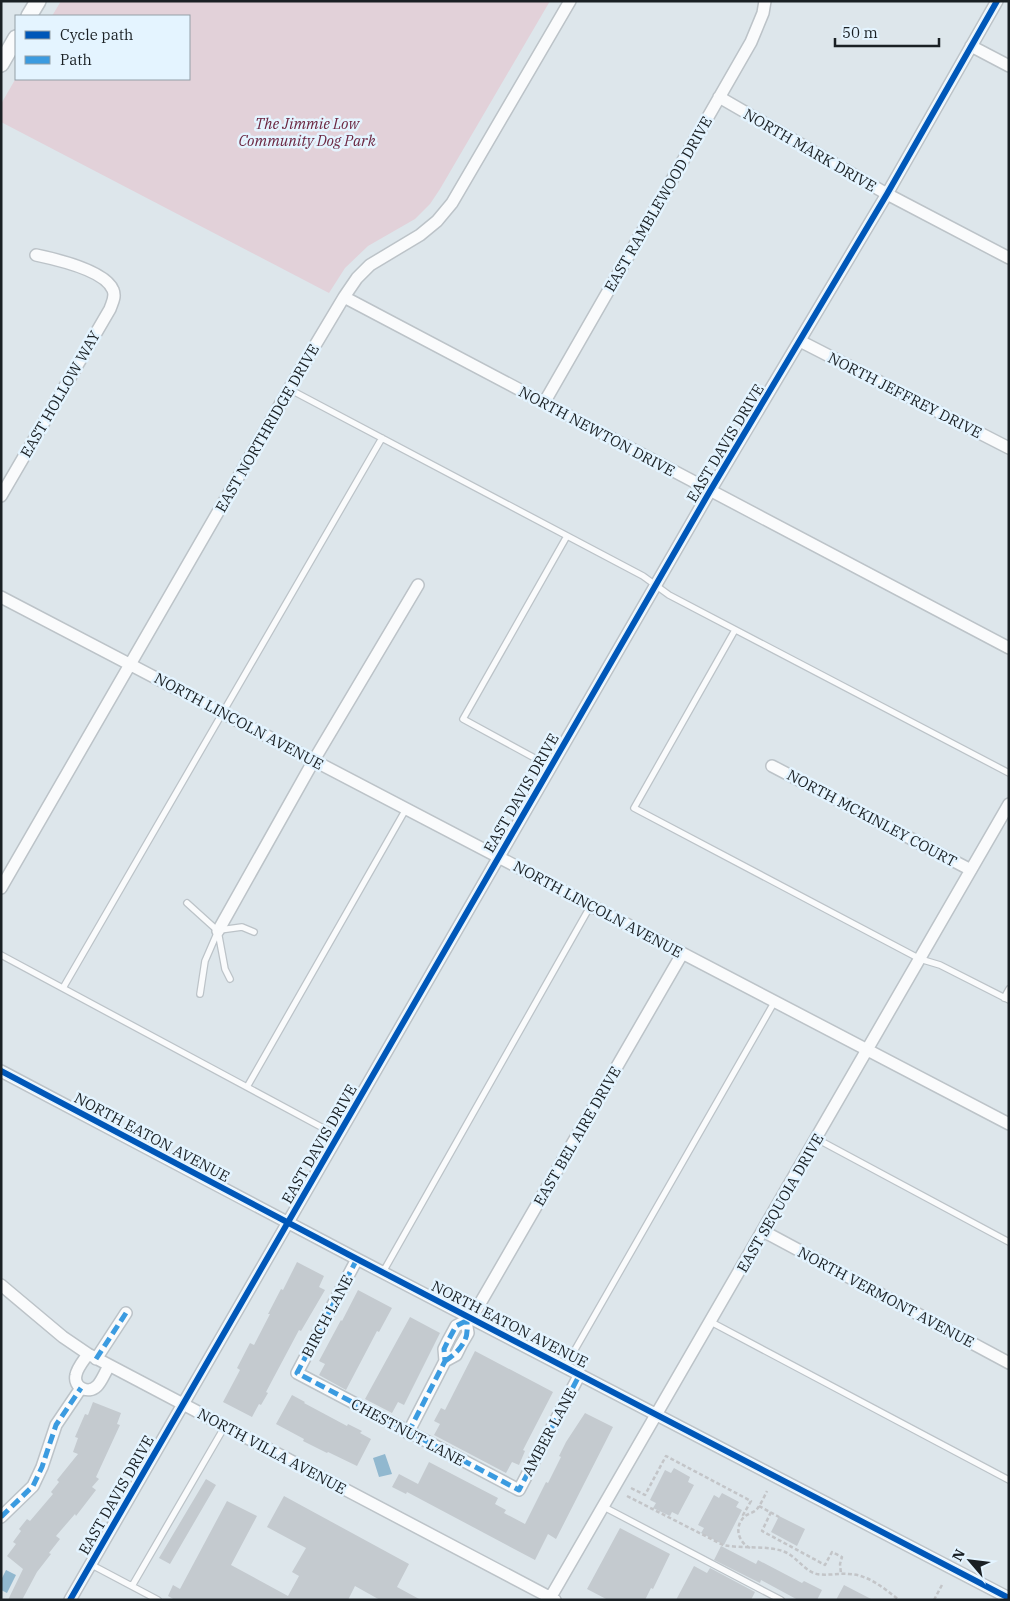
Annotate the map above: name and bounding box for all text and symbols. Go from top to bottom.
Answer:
legend [15,15,190,80]
scale bar [835,15,939,47]
text: 50 m [842,23,878,42]
text: Cycle path [60,25,133,44]
text: Path [60,50,92,69]
street label: NORTH MARK DRIVE [740,104,880,196]
street label: EAST RAMBLEWOOD DRIVE [600,113,716,295]
park label: The Jimmie Low Community Dog Park [238,114,376,150]
street label: EAST HOLLOW WAY [16,327,104,461]
street label: EAST NORTHRIDGE DRIVE [211,341,323,515]
street label: NORTH JEFFREY DRIVE [825,348,985,442]
street label: EAST DAVIS DRIVE [682,380,768,506]
street label: NORTH NEWTON DRIVE [516,382,678,480]
street label: NORTH LINCOLN AVENUE [151,668,327,774]
street label: EAST DAVIS DRIVE [479,730,563,856]
street label: NORTH MCKINLEY COURT [784,765,960,871]
street label: NORTH LINCOLN AVENUE [510,856,686,962]
street label: EAST BEL AIRE DRIVE [529,1063,625,1209]
street label: EAST DAVIS DRIVE [277,1081,361,1207]
street label: NORTH EATON AVENUE [71,1088,233,1186]
street label: EAST SEQUOIA DRIVE [732,1130,828,1276]
street label: NORTH VERMONT AVENUE [795,1242,977,1352]
street label: BIRCH LANE [297,1271,357,1361]
street label: NORTH EATON AVENUE [428,1276,592,1372]
street label: AMBER LANE [518,1385,580,1479]
street label: CHESTNUT LANE [348,1394,468,1470]
street label: NORTH VILLA AVENUE [194,1404,350,1498]
street label: EAST DAVIS DRIVE [74,1432,158,1558]
north arrow [945,1536,995,1586]
text: N [948,1546,969,1564]

